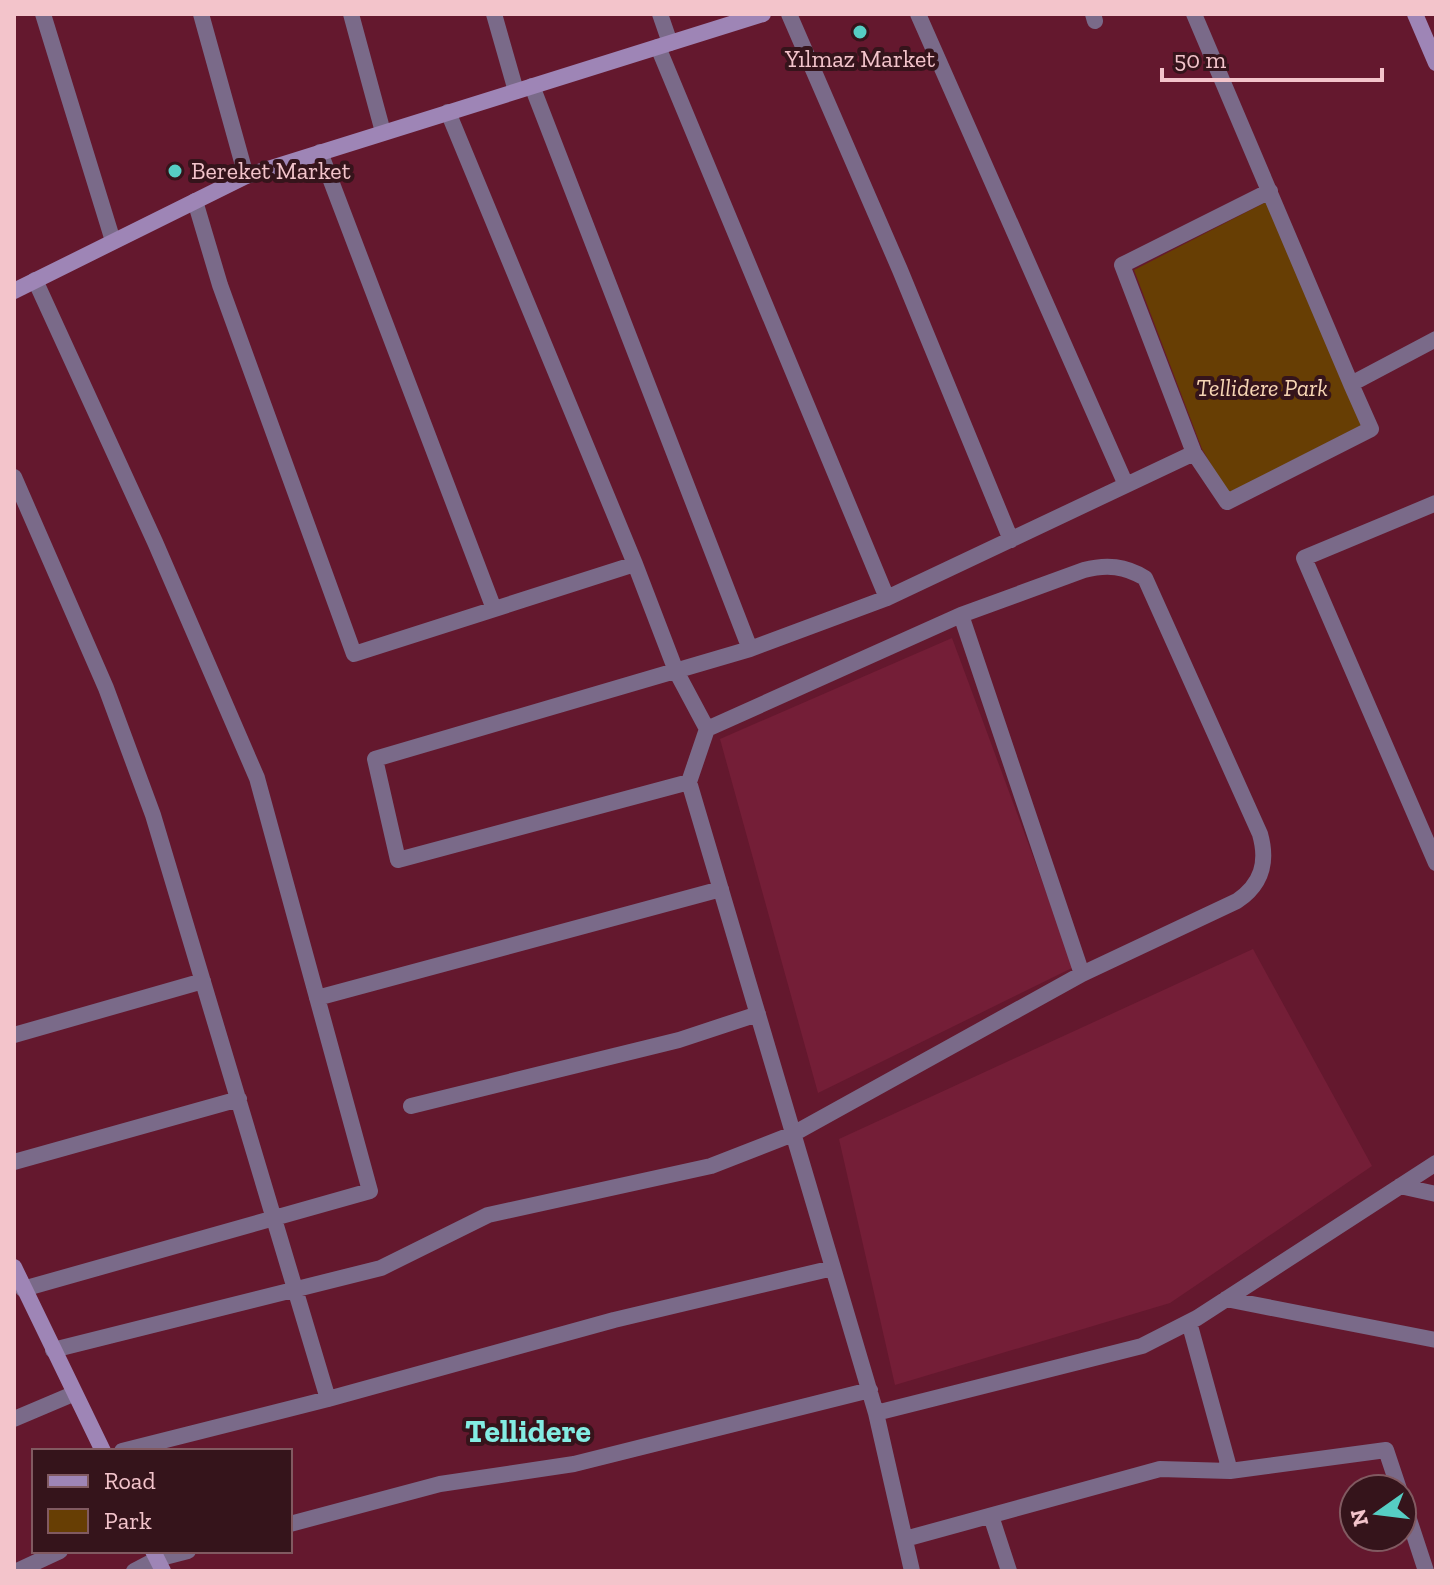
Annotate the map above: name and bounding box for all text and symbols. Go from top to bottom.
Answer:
marker: Yılmaz Market [851,23,869,41]
scale bar [1162,32,1382,82]
place label: Yılmaz Market [784,44,935,73]
text: 50 m [1174,45,1227,74]
place label: Bereket Market [191,156,351,185]
marker: Bereket Market [166,162,184,180]
park label: Tellidere Park [1196,373,1328,402]
district label: Tellidere [465,1412,591,1450]
legend [32,1449,292,1553]
text: Road [104,1466,156,1495]
north arrow [1338,1473,1418,1553]
text: Park [104,1506,152,1535]
text: N [1344,1506,1374,1529]

